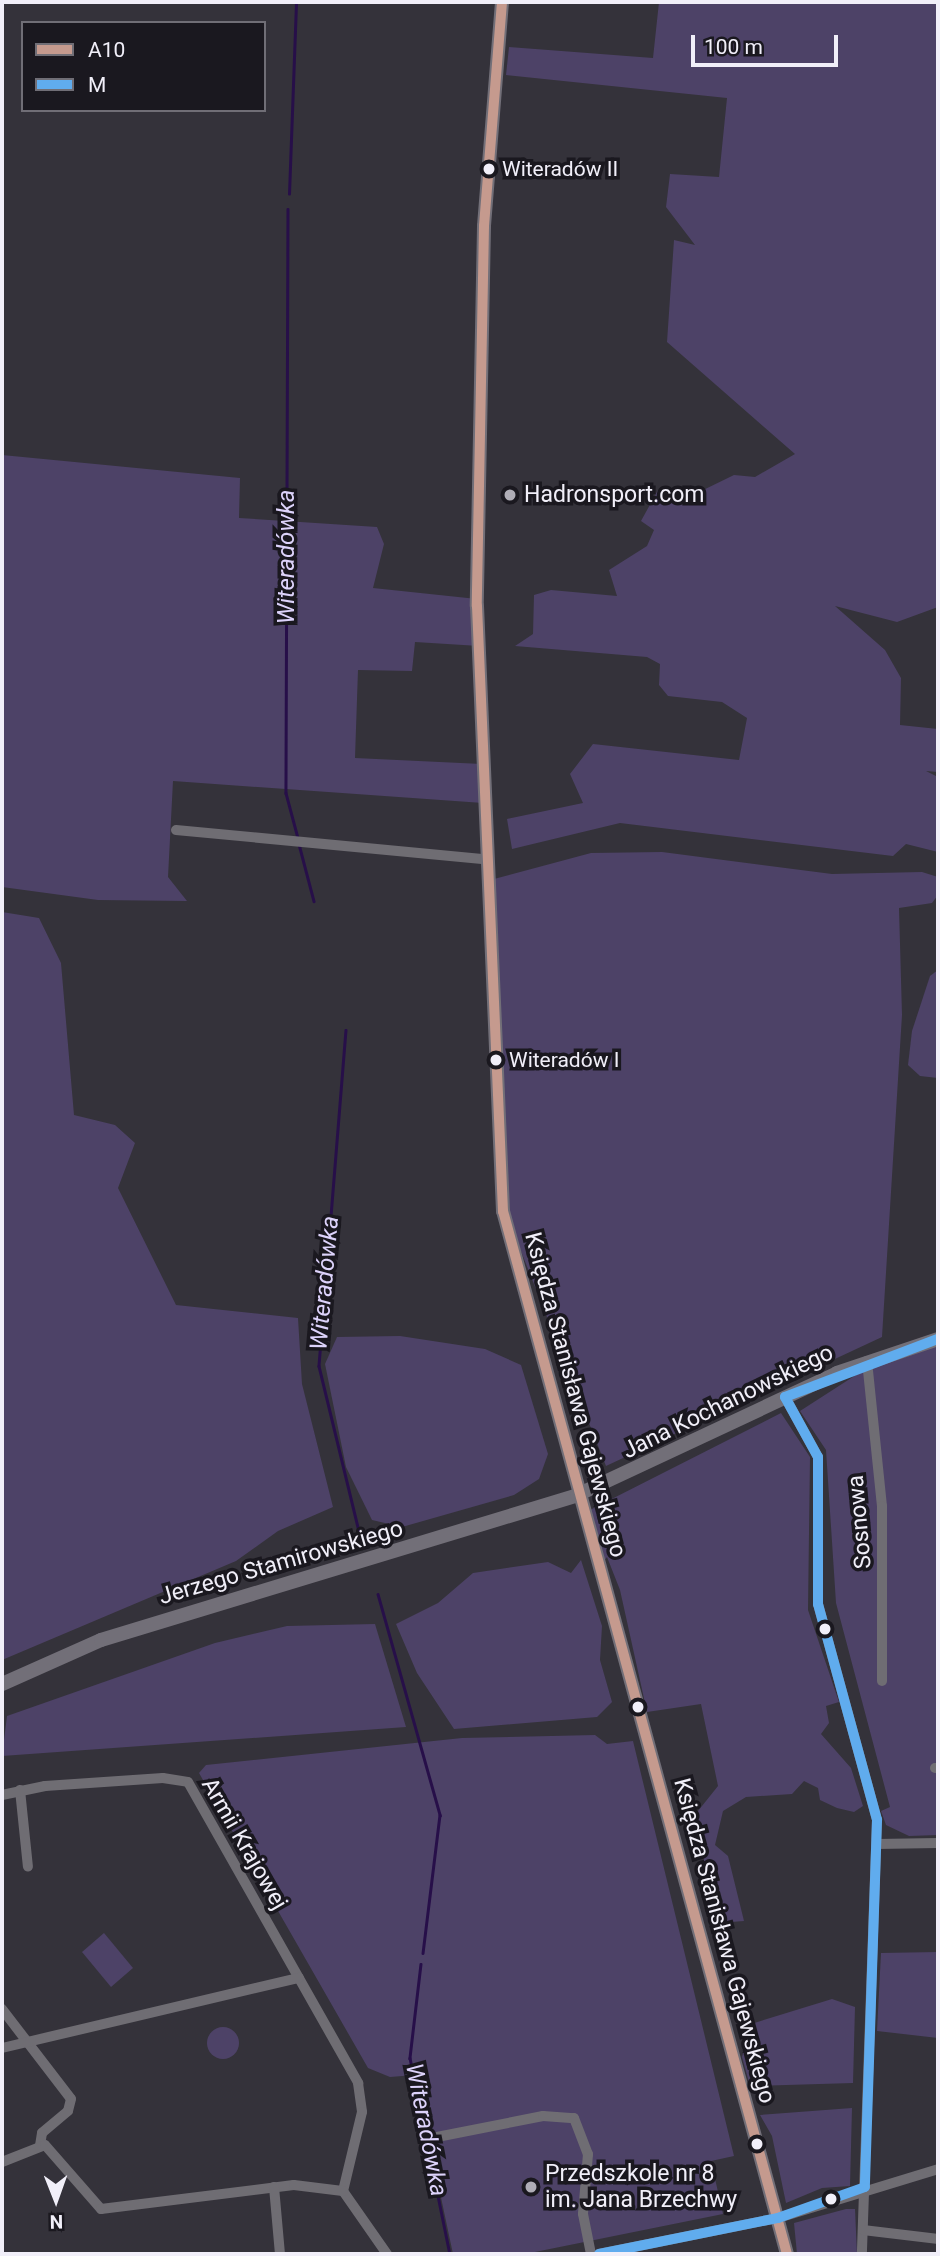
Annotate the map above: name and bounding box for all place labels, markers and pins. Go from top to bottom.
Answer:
place label: Witeradów II [502,156,618,182]
marker: Witeradów II [482,162,496,176]
place label: Hadronsport.com [524,481,704,509]
marker: Hadronsport.com [502,487,518,503]
place label: Witeradów I [509,1047,619,1073]
marker: Witeradów I [489,1053,503,1067]
unlabelled marker [818,1622,832,1636]
unlabelled marker [631,1700,645,1714]
unlabelled marker [750,2137,764,2151]
place label: Przedszkole nr 8 im. Jana Brzechwy [545,2160,737,2214]
marker: Przedszkole nr 8 im. Jana Brzechwy [523,2179,539,2195]
unlabelled marker [824,2192,838,2206]

